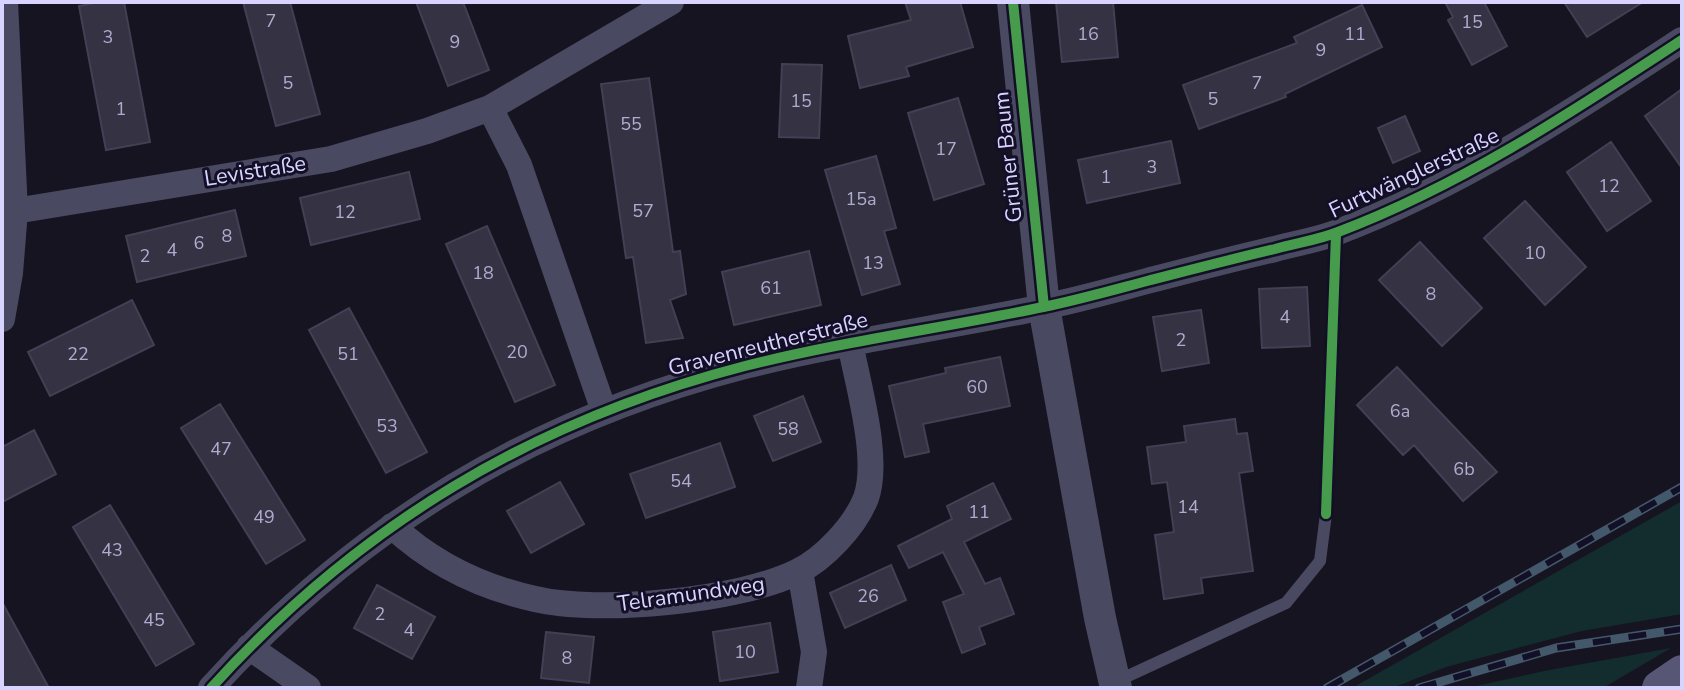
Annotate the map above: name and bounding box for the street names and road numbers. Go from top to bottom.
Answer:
street label: Grüner Baum [986,90,1030,224]
street label: Furtwänglerstraße [1324,120,1504,226]
street label: Levistraße [202,148,308,194]
street label: Gravenreutherstraße [665,305,871,383]
street label: Telramundweg [615,569,767,619]

